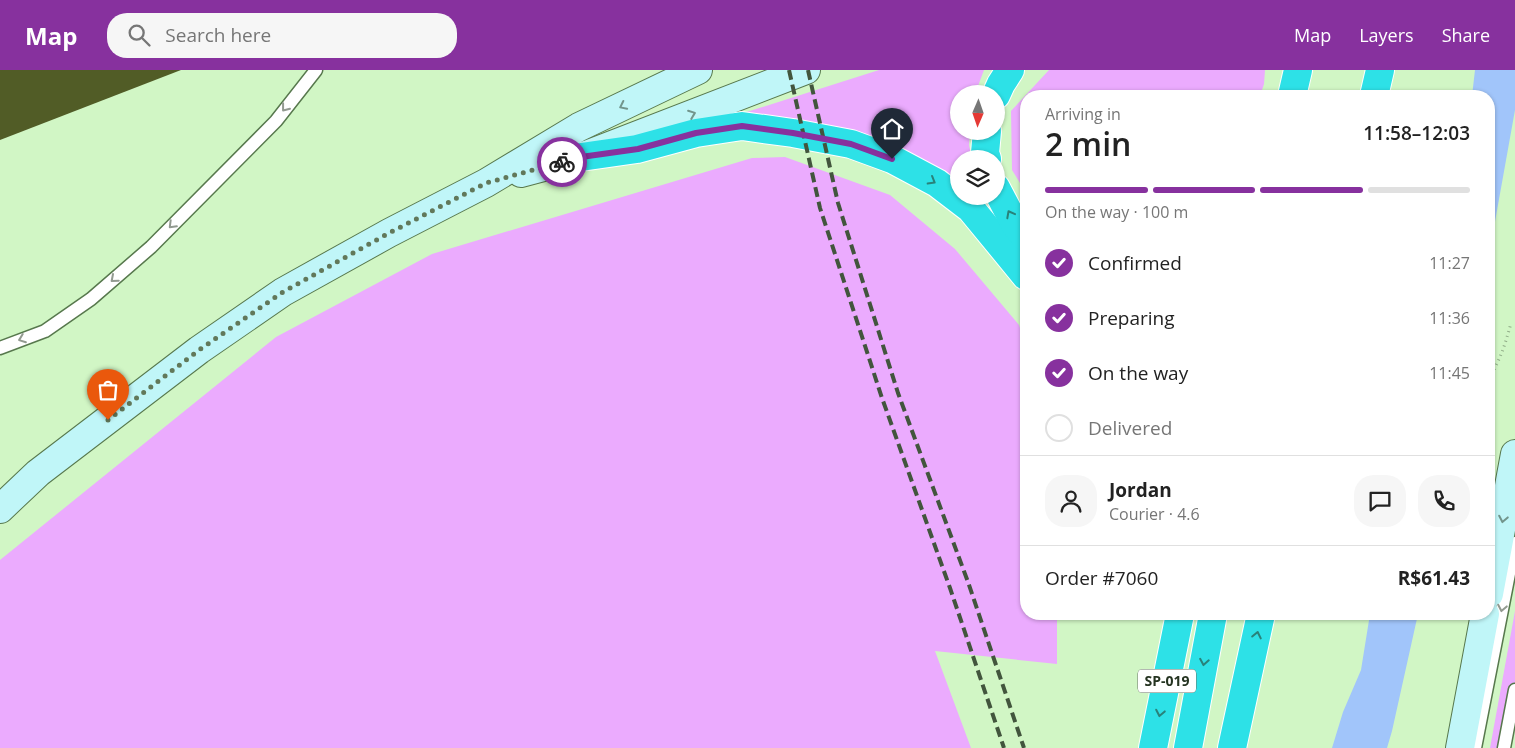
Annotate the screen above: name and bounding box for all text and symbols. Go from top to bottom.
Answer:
search box [107,13,457,58]
text: Map [25,19,77,52]
icon: search [125,21,153,49]
text: Search here [165,22,271,48]
text: Map [1294,23,1331,47]
text: Layers [1359,23,1414,47]
text: Share [1442,23,1490,47]
north arrow [950,85,1005,140]
map controls [950,85,1005,205]
one-way arrow [619,100,628,111]
one-way arrow [283,102,291,111]
text: Arriving in [1045,103,1121,125]
pin [871,108,913,159]
one-way arrow [687,110,696,120]
icon: home [878,115,906,143]
text: 11:58–12:03 [1363,120,1470,146]
text: 2 min [1045,122,1131,165]
courier [537,137,587,187]
icon: bike [548,148,576,176]
button: layers [950,150,1005,205]
one-way arrow [927,174,936,184]
text: On the way · 100 m [1045,201,1188,223]
one-way arrow [1006,210,1016,219]
one-way arrow [169,219,178,228]
icon: check [1045,249,1073,277]
text: Confirmed [1088,250,1182,276]
text: 11:27 [1429,252,1470,274]
one-way arrow [111,273,120,282]
icon: check [1045,304,1073,332]
text: Preparing [1088,305,1175,331]
text: 11:36 [1429,307,1470,329]
one-way arrow [19,334,27,344]
icon: check [1045,359,1073,387]
text: On the way [1088,360,1188,386]
text: 11:45 [1429,362,1470,384]
pin [87,369,129,420]
icon: bag [94,376,122,404]
text: Delivered [1088,415,1172,441]
button: person [1045,475,1097,527]
button: chat [1354,475,1406,527]
button: phone [1418,475,1470,527]
text: Jordan [1109,477,1172,503]
text: Courier · 4.6 [1109,503,1200,525]
one-way arrow [1498,515,1508,524]
text: Order #7060 [1045,565,1158,591]
text: R$61.43 [1398,565,1470,591]
one-way arrow [1497,604,1508,613]
one-way arrow [1251,630,1261,639]
one-way arrow [1199,657,1209,666]
road number: SP-019 [1138,670,1196,692]
one-way arrow [1156,709,1166,717]

